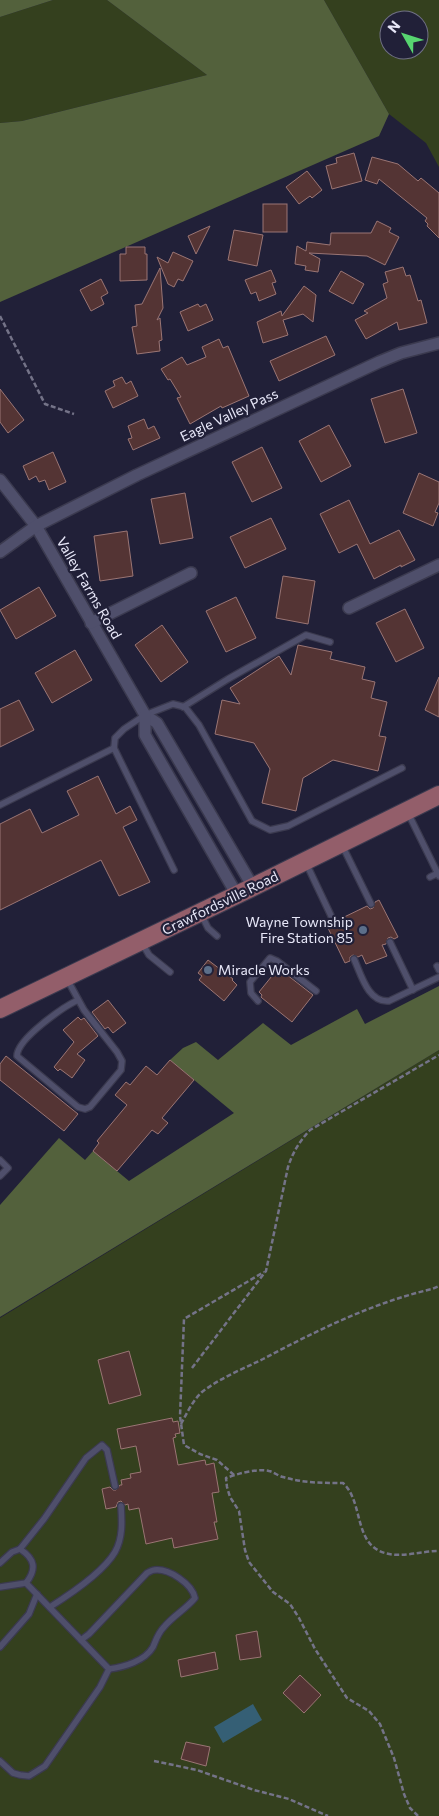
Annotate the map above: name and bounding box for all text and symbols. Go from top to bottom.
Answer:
north arrow [379,10,429,60]
text: N [384,17,403,36]
street label: Eagle Valley Pass [177,384,280,445]
street label: Valley Farms Road [53,534,126,642]
street label: Crawfordsville Road [159,867,281,938]
place label: Wayne Township Fire Station 85 [245,913,353,946]
marker: Wayne Township Fire Station 85 [357,924,369,936]
place label: Miracle Works [218,961,310,978]
marker: Miracle Works [202,964,214,976]

